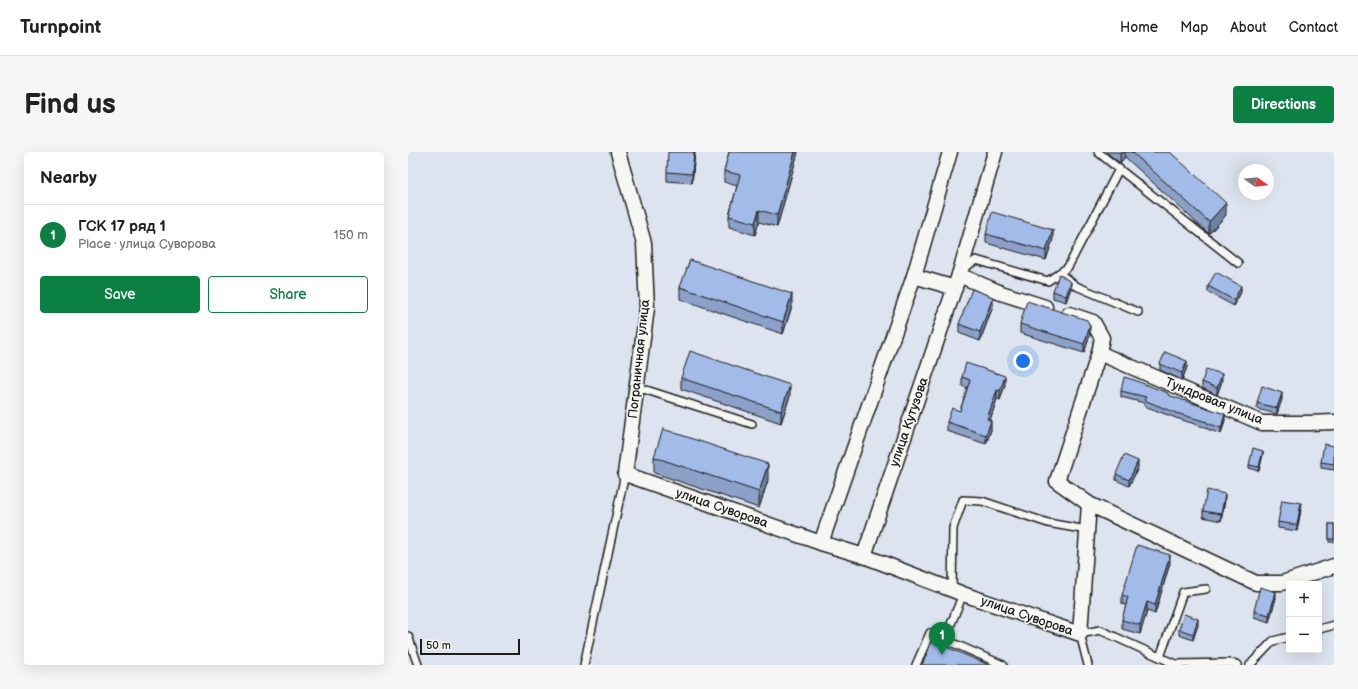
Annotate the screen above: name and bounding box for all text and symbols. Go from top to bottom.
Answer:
text: Turnpoint [20,16,101,39]
text: Home [1120,19,1158,36]
text: Map [1180,19,1208,36]
text: About [1230,19,1267,36]
text: Contact [1289,19,1338,36]
button: Directions [1233,86,1334,123]
text: Find us [24,88,116,121]
north arrow [1238,164,1274,200]
text: Nearby [40,168,97,188]
text: ГСК 17 ряд 1 [78,217,166,236]
text: 1 [50,227,56,243]
text: 150 m [334,227,368,243]
text: Place · улица Суворова [78,236,216,252]
button: Save [40,276,200,313]
button: Share [208,276,368,313]
street label: Пограничная улица [625,298,653,419]
your location [1013,351,1033,371]
street label: Тундровая улица [1163,374,1266,428]
street label: улица Кутузова [886,375,932,469]
street label: улица Суворова [674,485,771,531]
map controls [1286,581,1322,653]
button: + [1286,581,1322,617]
street label: улица Суворова [979,593,1076,639]
button: − [1286,617,1322,653]
pin: 1 [929,622,955,655]
scale bar [420,637,520,656]
text: 50 m [426,639,451,652]

